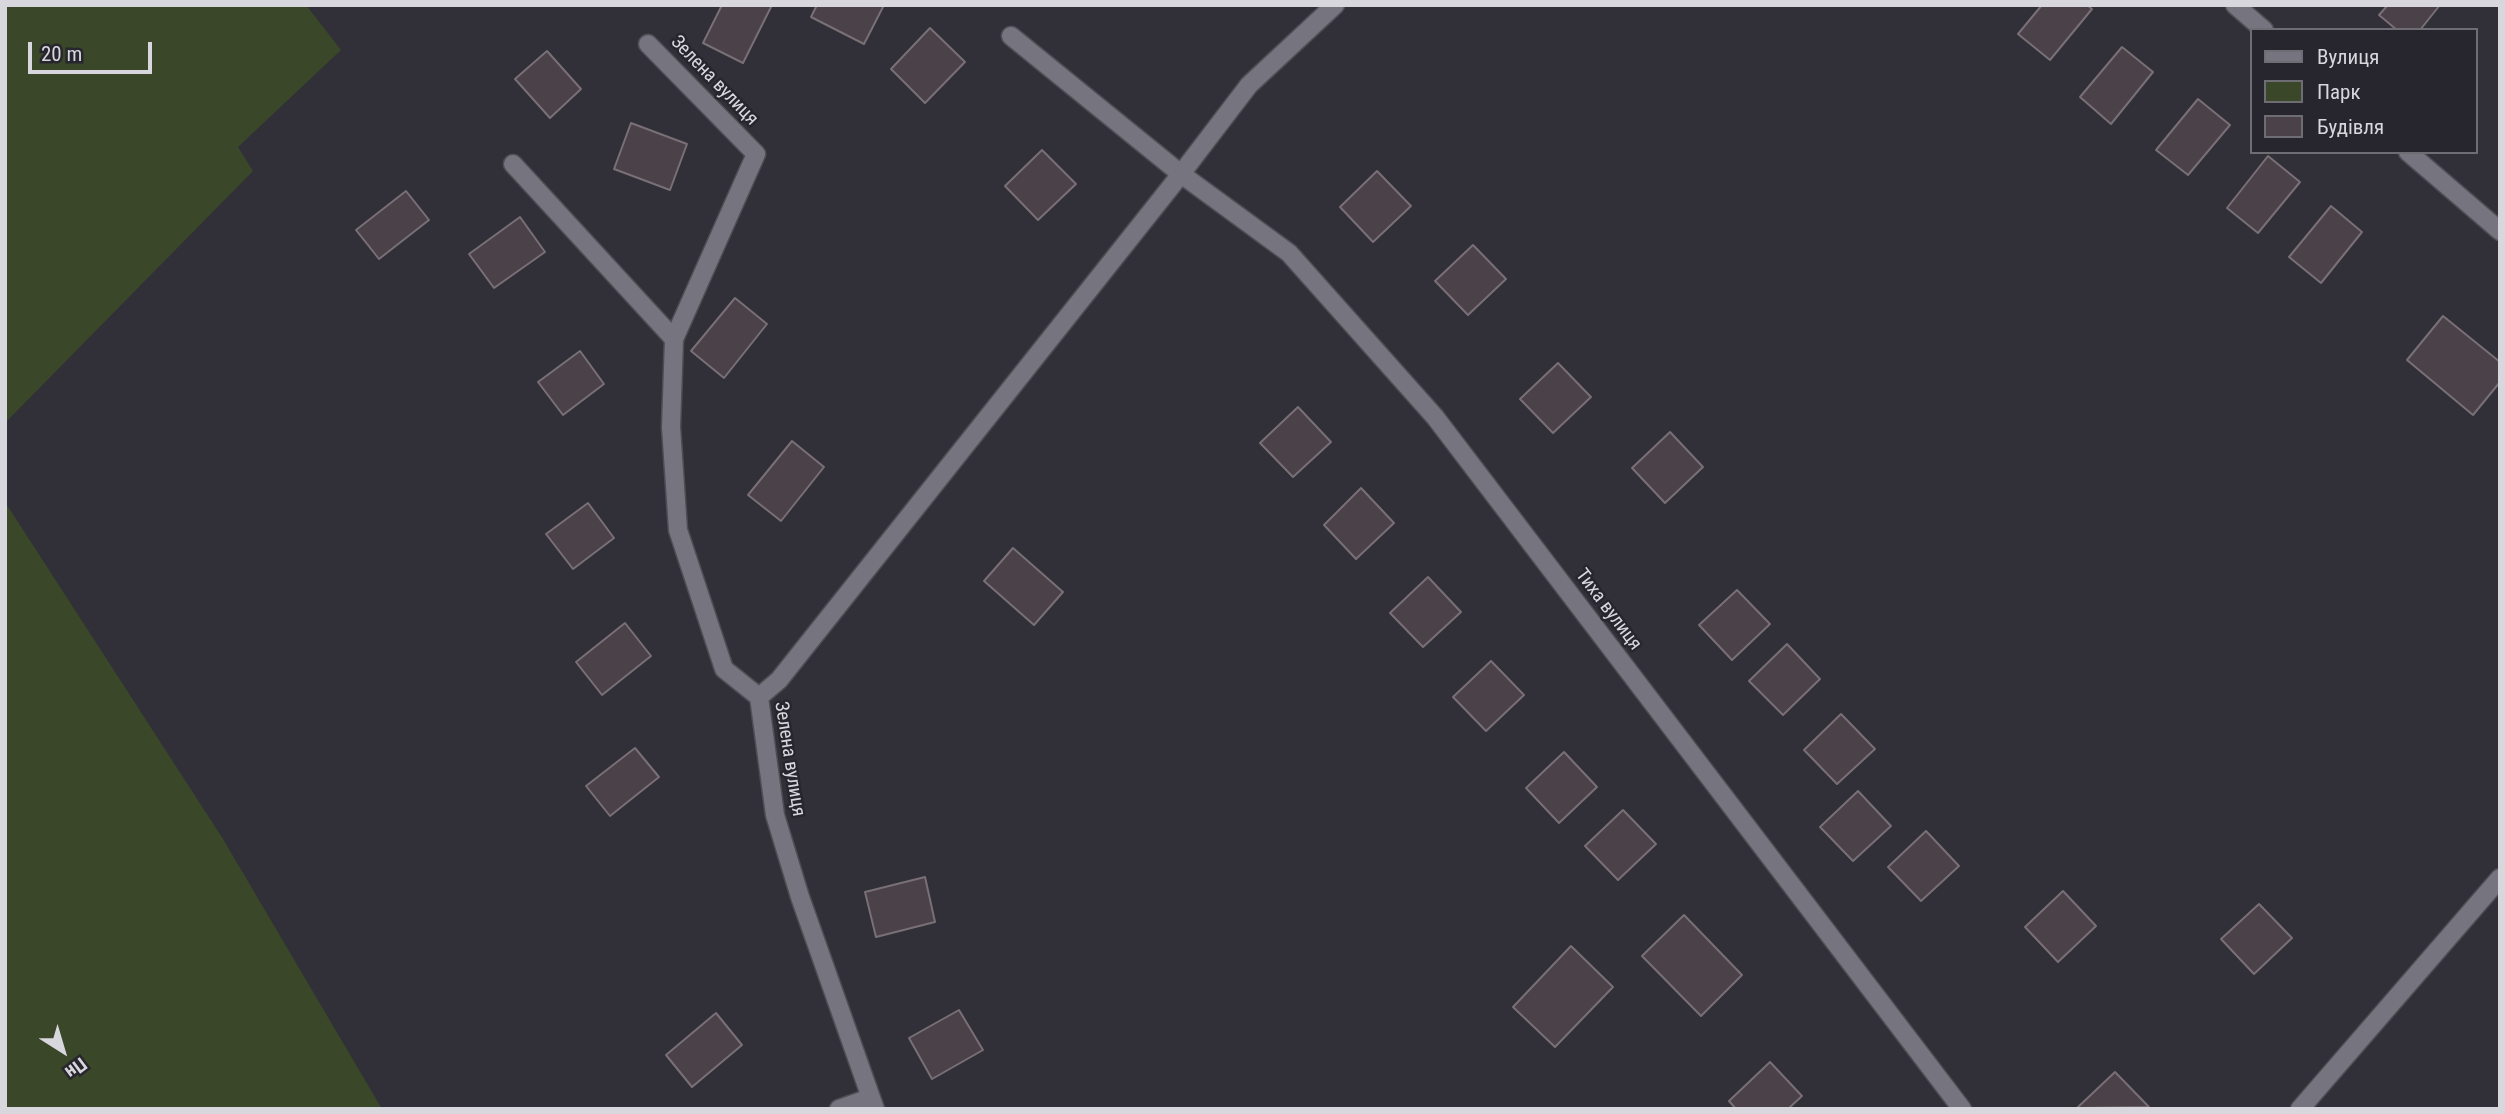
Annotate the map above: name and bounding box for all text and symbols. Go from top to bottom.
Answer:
scale bar [32,28,156,72]
legend [2250,28,2477,154]
street label: Зелена вулиця [665,31,763,131]
text: 20 m [41,42,82,66]
text: Вулиця [2317,45,2379,69]
text: Парк [2317,80,2361,104]
text: Будівля [2317,115,2384,139]
street label: Тиха вулиця [1570,565,1646,655]
street label: Зелена вулиця [769,700,809,818]
north arrow [28,1016,98,1086]
text: Пн [61,1053,91,1084]

